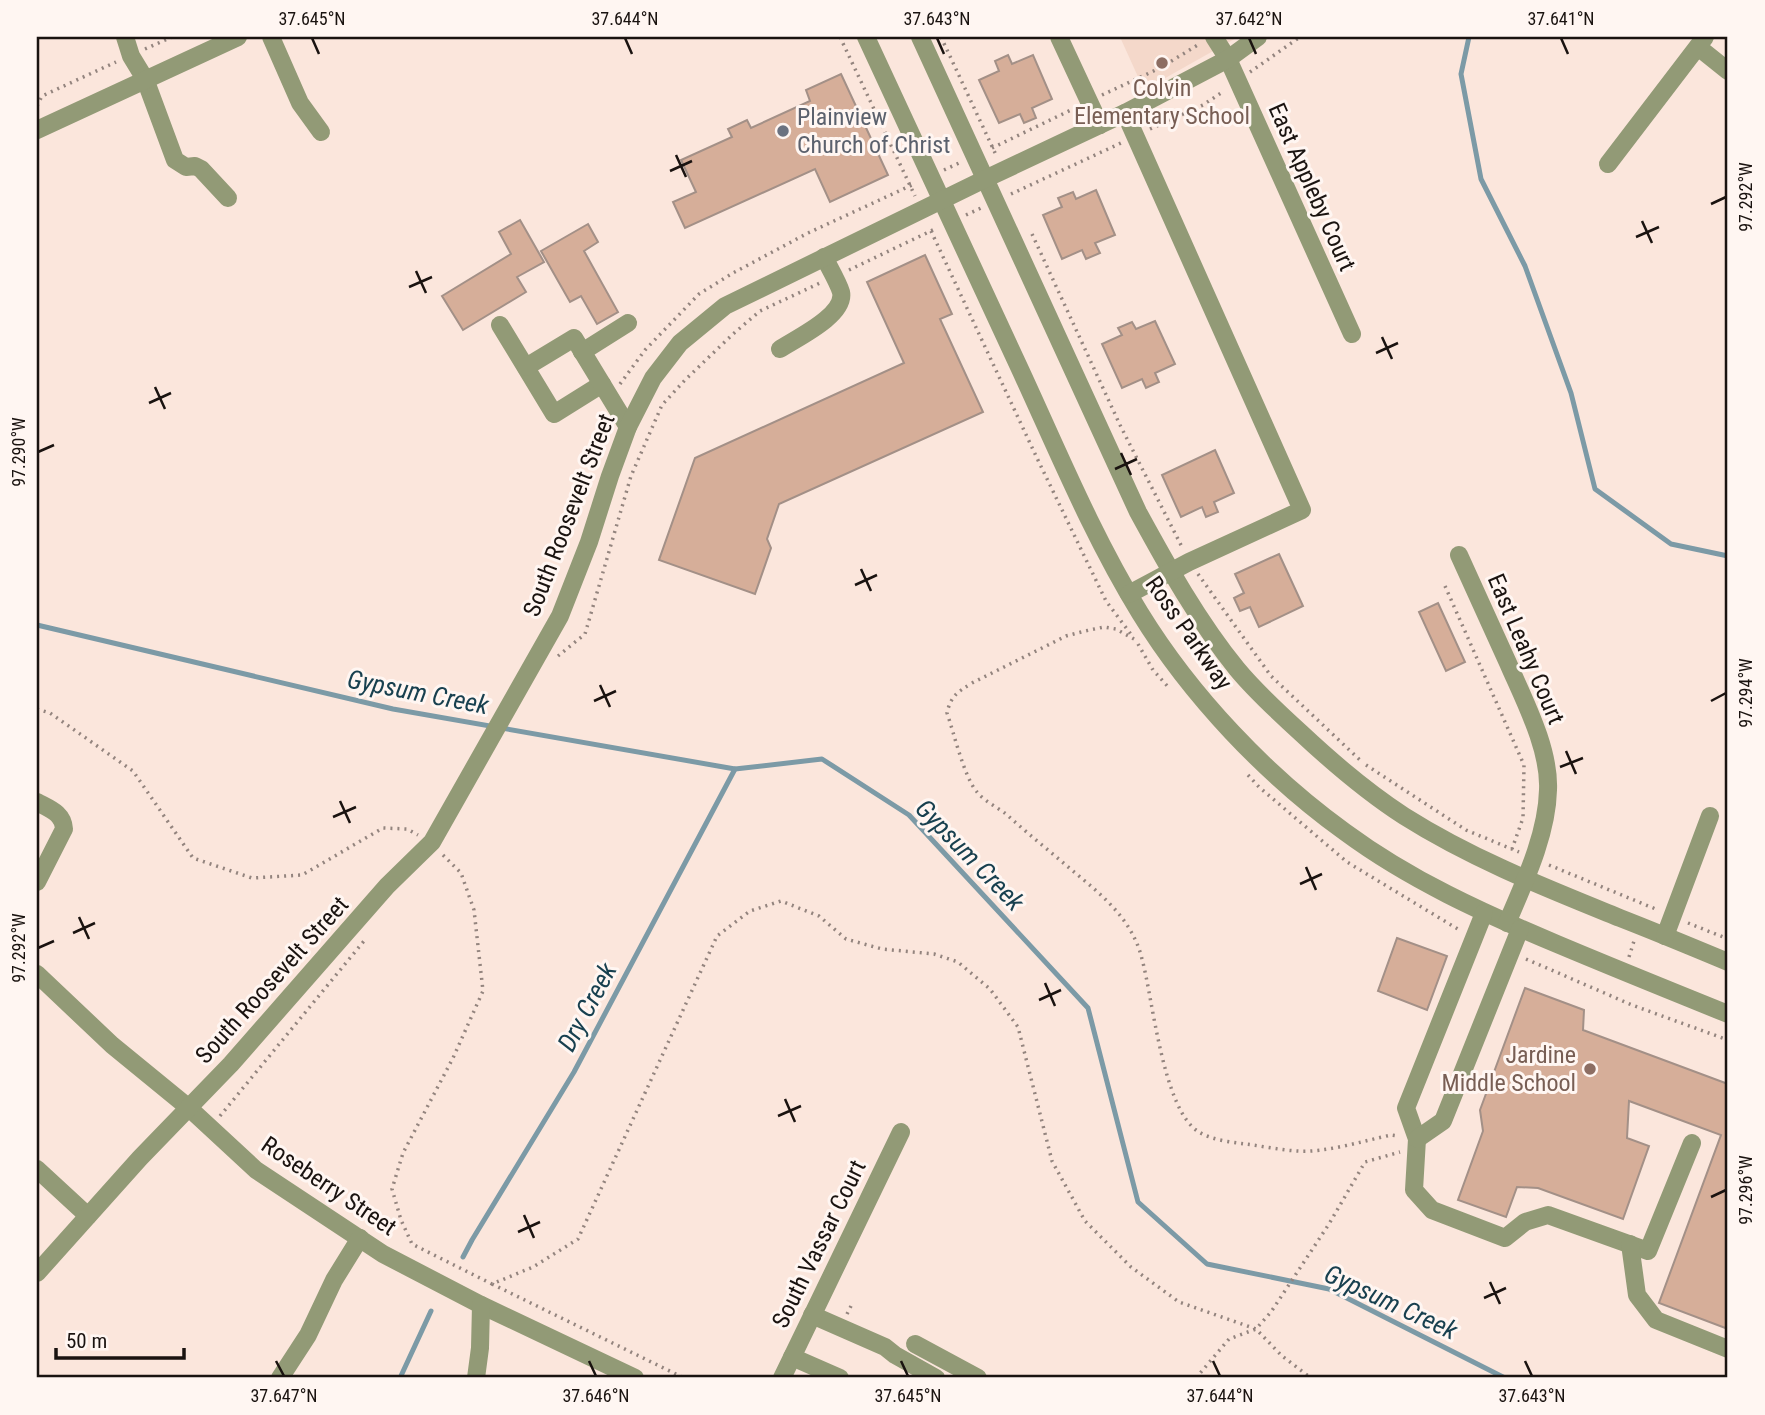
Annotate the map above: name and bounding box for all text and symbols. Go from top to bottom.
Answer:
text: 37.645°N [278,8,346,29]
text: 37.644°N [591,8,659,29]
text: 37.643°N [903,8,971,29]
text: 37.642°N [1215,8,1283,29]
text: 37.641°N [1527,8,1595,29]
marker: Colvin Elementary School [1154,55,1170,71]
place label: Colvin Elementary School [1074,74,1250,130]
street label: East Appleby Court [1262,99,1362,275]
place label: Plainview Church of Christ [797,103,950,159]
marker: Plainview Church of Christ [775,123,791,139]
text: 97.292°W [1735,162,1756,232]
street label: South Roosevelt Street [517,410,621,620]
text: 97.290°W [8,417,29,487]
street label: East Leahy Court [1482,570,1570,728]
street label: Ross Parkway [1140,571,1238,695]
text: 97.294°W [1735,658,1756,728]
water label: Gypsum Creek [345,664,492,721]
water label: Gypsum Creek [909,793,1031,917]
street label: South Roosevelt Street [190,891,354,1069]
text: 97.292°W [8,913,29,983]
water label: Dry Creek [551,957,623,1056]
place label: Jardine Middle School [1442,1041,1576,1097]
marker: Jardine Middle School [1582,1061,1598,1077]
street label: Roseberry Street [256,1131,402,1241]
text: 97.296°W [1735,1155,1756,1225]
street label: South Vassar Court [766,1156,872,1332]
water label: Gypsum Creek [1320,1258,1463,1346]
scale bar [56,1317,184,1361]
text: 50 m [66,1329,107,1353]
text: 37.647°N [250,1385,318,1406]
text: 37.646°N [562,1385,630,1406]
text: 37.645°N [874,1385,942,1406]
text: 37.644°N [1186,1385,1254,1406]
text: 37.643°N [1498,1385,1566,1406]

